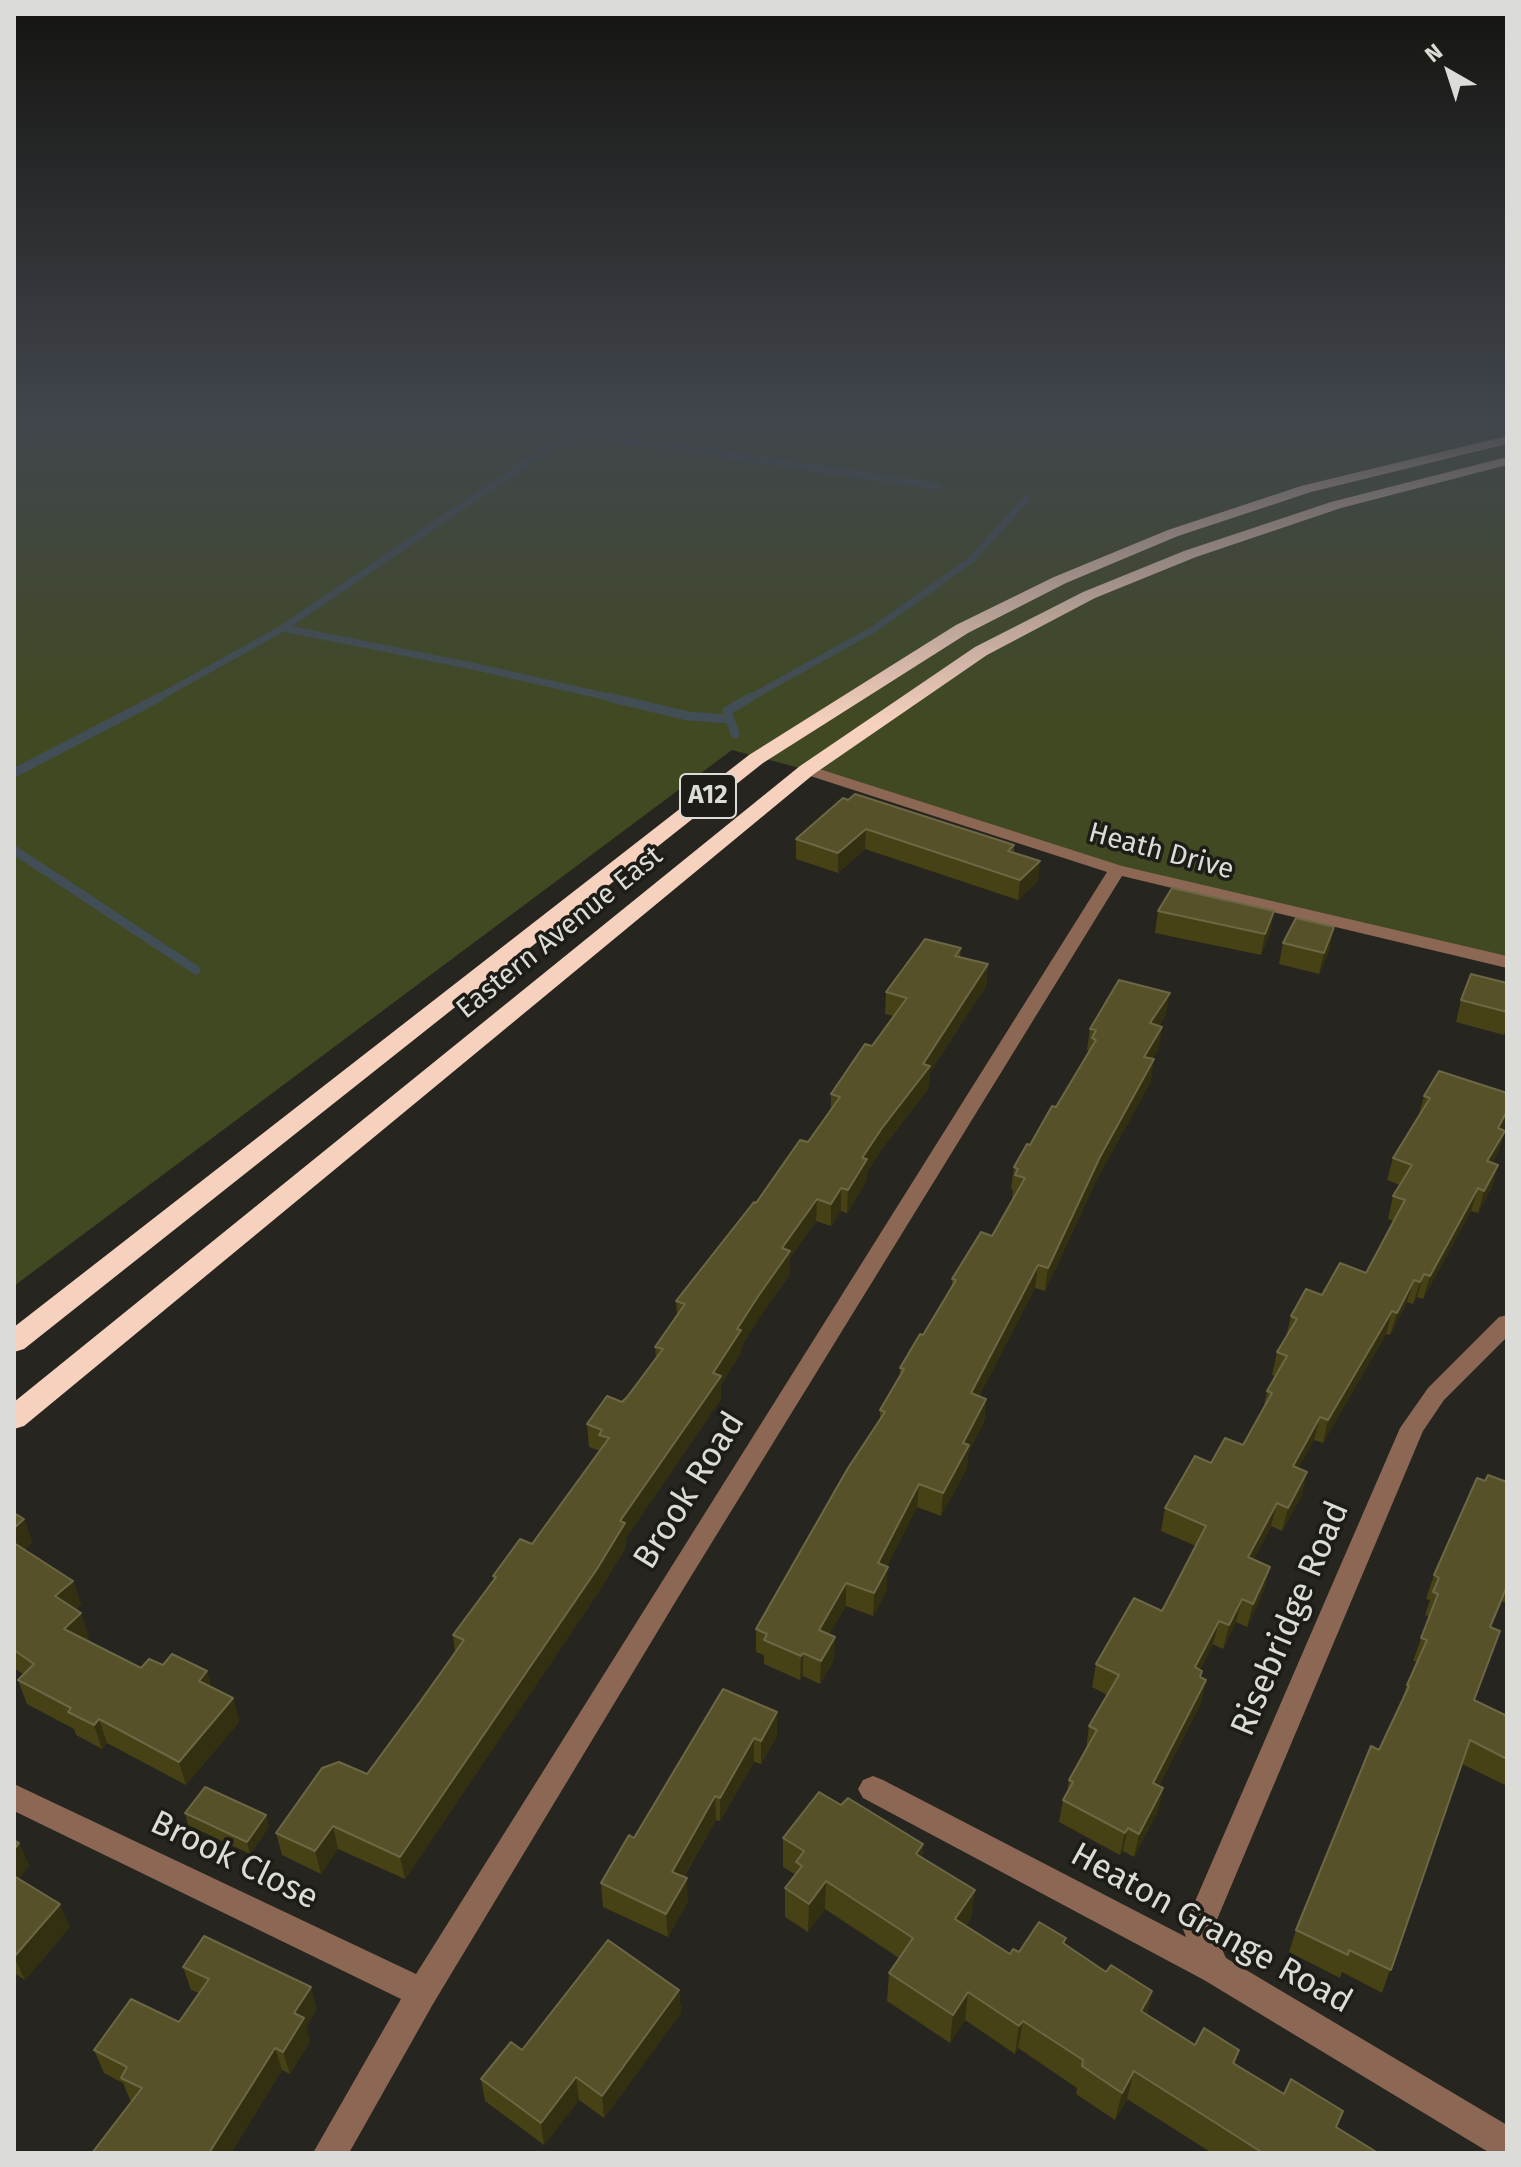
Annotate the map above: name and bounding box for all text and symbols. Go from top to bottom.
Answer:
north arrow [1409,32,1489,112]
text: N [1419,38,1448,68]
road number: A12 [680,774,736,818]
street label: Heath Drive [1085,817,1237,887]
street label: Eastern Avenue East [450,840,670,1026]
street label: Brook Road [626,1405,754,1577]
street label: Risebridge Road [1223,1496,1359,1742]
street label: Brook Close [143,1803,325,1919]
street label: Heaton Grange Road [1063,1835,1359,2023]

